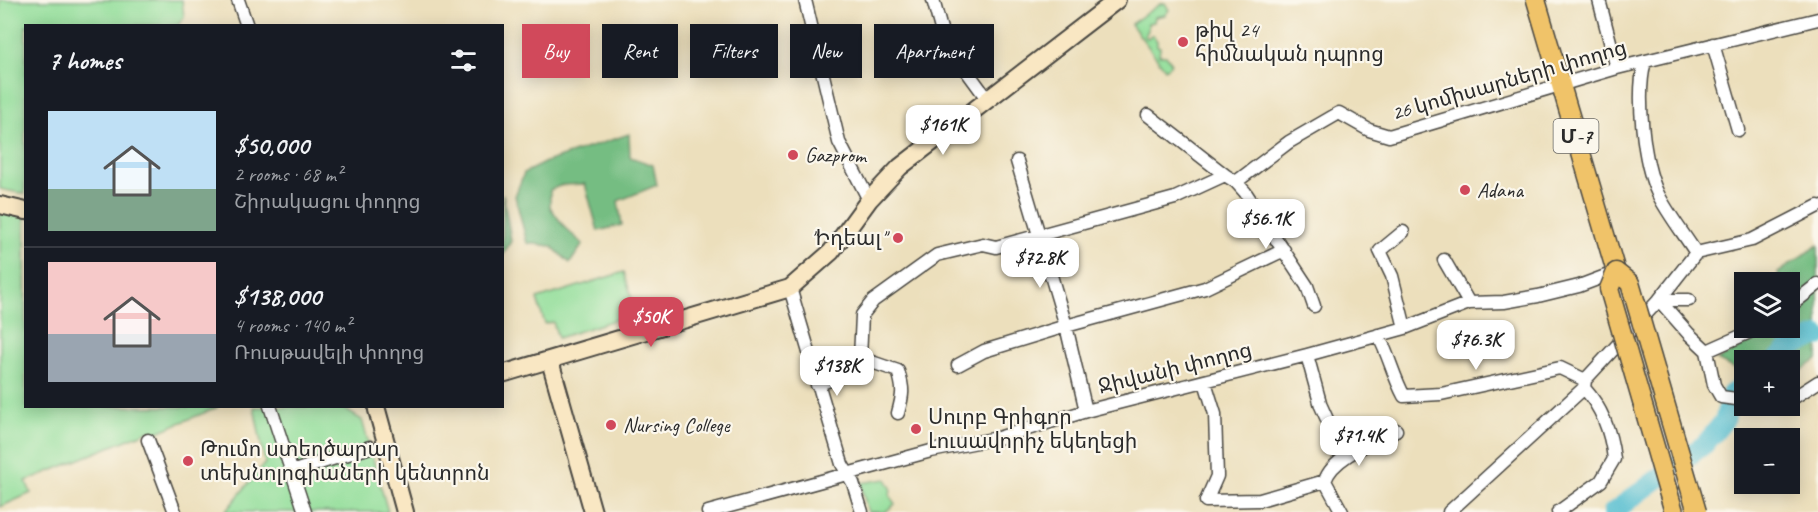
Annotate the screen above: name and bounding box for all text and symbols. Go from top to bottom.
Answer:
place label: թիվ 24 հիմնական դպրոց [1195,17,1384,67]
chip: Buy [522,24,590,78]
chip: Rent [602,24,678,78]
chip: Filters [690,24,778,78]
chip: New [790,24,862,78]
chip: Apartment [874,24,994,78]
street label: 26 կոմիսարների փողոց [1388,34,1630,126]
marker: թիվ 24 հիմնական դպրոց [1176,35,1190,49]
text: 7 homes [48,44,121,77]
icon: filters [447,44,480,77]
pin: $161K [901,105,985,156]
text: $161K [920,112,966,137]
road number: Մ-7 [1554,119,1598,153]
text: $50,000 [234,129,309,162]
icon: home [96,135,168,207]
place label: Gazprom [805,142,868,168]
marker: Gazprom [786,148,800,162]
text: 2 rooms · 68 m² [234,162,342,187]
place label: Adana [1477,177,1524,203]
marker: Adana [1458,183,1472,197]
text: Շիրակացու փողոց [234,189,421,214]
pin: $56.1K [1217,199,1315,250]
text: $56.1K [1241,206,1291,231]
place label: "Իդեալ" [810,225,890,251]
marker: "Իդեալ" [891,231,905,245]
pin: $72.8K [991,238,1089,289]
text: $72.8K [1015,245,1065,270]
map controls [1734,272,1800,494]
button: layers [1734,272,1800,338]
text: $138,000 [234,280,321,313]
icon: home [96,286,168,358]
pin: $50K [615,297,687,348]
text: $50K [633,304,669,329]
text: 4 rooms · 140 m² [234,313,351,338]
pin: $76.3K [1427,320,1525,371]
text: $76.3K [1451,327,1501,352]
street label: Ջիվանի փողոց [1096,336,1254,400]
text: Ռուսթավելի փողոց [234,340,424,365]
pin: $138K [795,346,879,397]
button: + [1734,350,1800,416]
text: $138K [814,353,860,378]
place label: Սուրբ Գրիգոր Լուսավորիչ եկեղեցի [928,404,1137,454]
place label: Nursing College [623,412,731,438]
pin: $71.4K [1310,416,1408,467]
marker: Nursing College [604,418,618,432]
marker: Սուրբ Գրիգոր Լուսավորիչ եկեղեցի [909,422,923,436]
text: $71.4K [1334,423,1384,448]
button: − [1734,428,1800,494]
place label: Թումո ստեղծարար տեխնոլոգիաների կենտրոն [200,436,490,486]
marker: Թումո ստեղծարար տեխնոլոգիաների կենտրոն [181,454,195,468]

